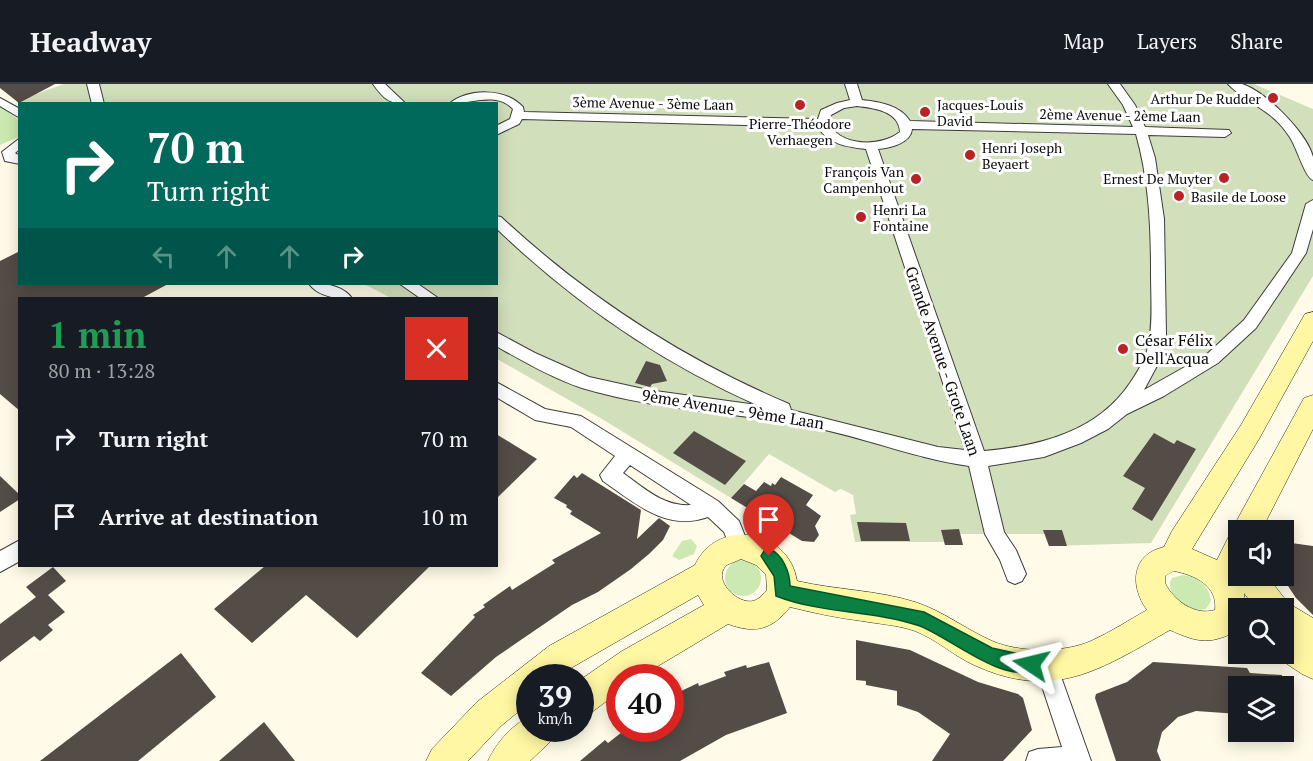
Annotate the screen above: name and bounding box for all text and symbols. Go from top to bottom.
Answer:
text: Headway [30,23,151,60]
text: Map [1063,27,1104,55]
text: Layers [1137,27,1197,55]
text: Share [1230,27,1283,55]
place label: Arthur De Rudder [1151,89,1262,108]
marker: Arthur De Rudder [1266,91,1280,105]
street label: 3ème Avenue - 3ème Laan [572,92,735,114]
place label: Jacques-Louis David [937,95,1024,130]
marker: Pierre-Théodore Verhaegen [793,98,807,112]
street label: 2ème Avenue - 2ème Laan [1039,104,1202,126]
marker: Jacques-Louis David [918,105,932,119]
place label: Pierre-Théodore Verhaegen [749,114,851,149]
text: 70 m [147,119,245,175]
icon: right [48,126,126,204]
place label: Henri Joseph Beyaert [982,138,1062,173]
marker: Henri Joseph Beyaert [963,148,977,162]
place label: François Van Campenhout [823,162,905,197]
place label: Ernest De Muyter [1103,169,1213,188]
marker: Ernest De Muyter [1217,171,1231,185]
marker: François Van Campenhout [909,172,923,186]
text: Turn right [147,173,270,209]
place label: Basile de Loose [1191,187,1286,206]
marker: Basile de Loose [1172,189,1186,203]
place label: Henri La Fontaine [873,200,929,235]
marker: Henri La Fontaine [854,210,868,224]
icon: left [147,240,180,273]
icon: ahead [210,240,243,273]
icon: ahead [273,240,306,273]
icon: right [336,240,369,273]
street label: Grande Avenue - Grote Laan [900,263,986,459]
text: 1 min [48,311,146,358]
button: close [405,317,468,380]
place label: César Félix Dell'Acqua [1135,329,1213,369]
marker: César Félix Dell'Acqua [1116,342,1130,356]
text: 80 m · 13:28 [48,357,155,384]
street label: 9ème Avenue - 9ème Laan [640,384,826,434]
icon: right [48,422,81,455]
text: Turn right [99,424,208,453]
text: 70 m [420,424,468,453]
pin [743,494,794,556]
icon: arrive [48,500,81,533]
text: Arrive at destination [99,502,318,531]
text: 10 m [420,502,468,531]
icon: arrive [752,503,785,536]
map controls [1228,520,1294,742]
button: sound [1228,520,1294,586]
button: search [1228,598,1294,664]
position arrow [999,632,1063,696]
speed limit sign: 40 [606,664,684,742]
text: 39 [538,676,572,716]
button: layers [1228,676,1294,742]
text: km/h [538,708,572,728]

